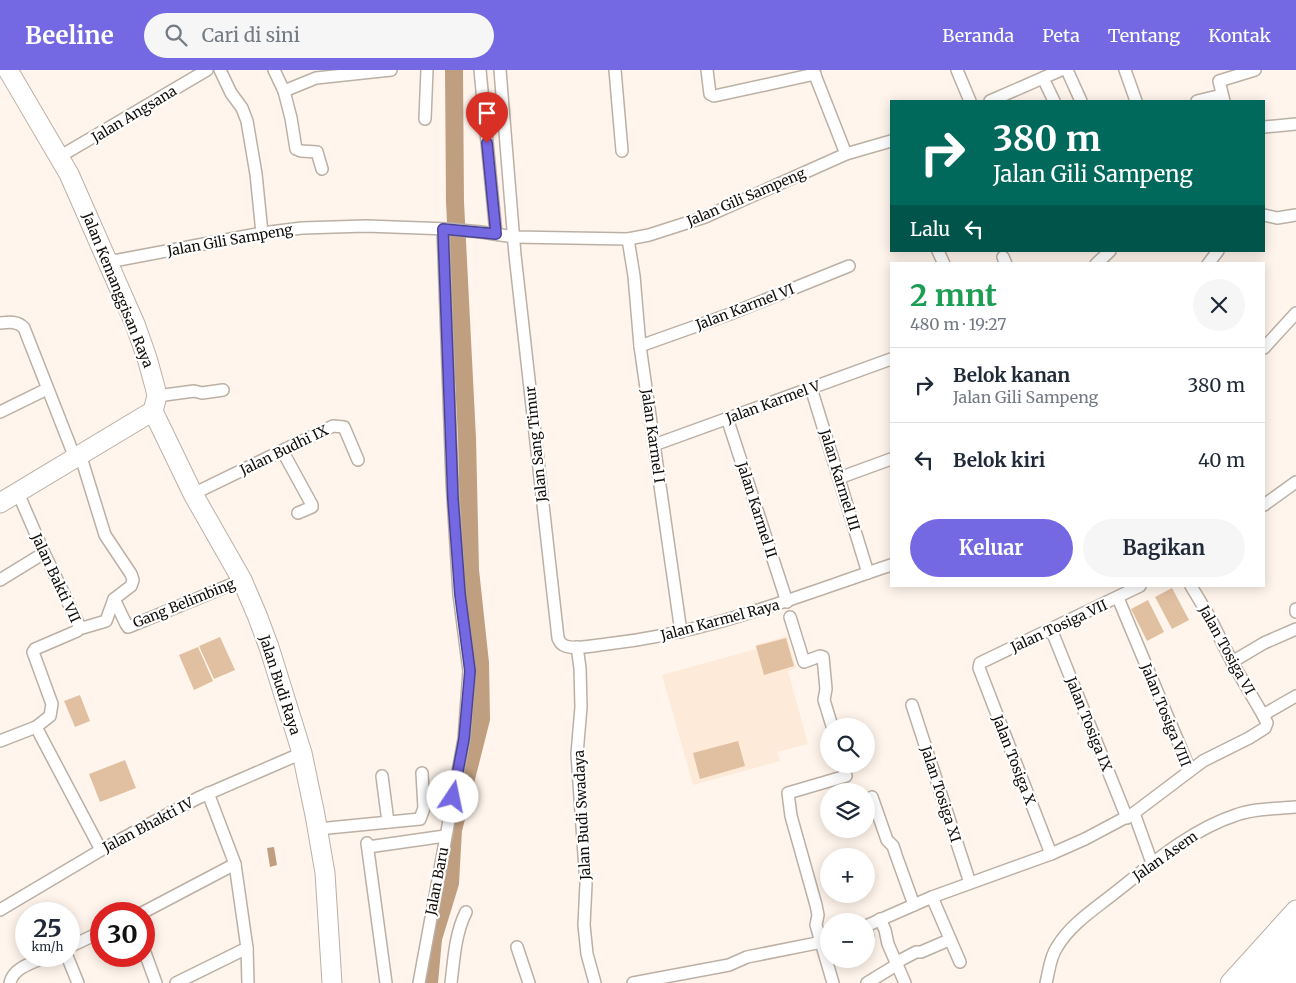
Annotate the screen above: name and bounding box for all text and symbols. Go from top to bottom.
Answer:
search box [144,13,494,58]
text: Beeline [25,20,114,51]
icon: search [162,21,190,49]
text: Cari di sini [202,23,300,47]
text: Beranda [942,24,1014,47]
text: Peta [1042,24,1080,47]
text: Tentang [1108,24,1180,47]
text: Kontak [1208,24,1271,47]
street label: Jalan Angsana [87,81,180,147]
pin [466,92,508,143]
icon: arrive [473,99,501,127]
text: 380 m [993,117,1101,161]
icon: right [910,120,975,185]
text: Jalan Gili Sampeng [993,160,1193,188]
street label: Jalan Gili Sampeng [683,164,808,231]
street label: Jalan Kemanggisan Raya [78,209,158,371]
icon: left [960,215,988,243]
text: Lalu [910,217,950,241]
street label: Jalan Gili Sampeng [165,220,295,260]
text: 2 mnt [910,276,997,314]
button: close [1193,279,1245,331]
street label: Jalan Karmel VI [692,280,797,334]
text: 480 m · 19:27 [910,314,1006,334]
text: Belok kanan [953,363,1070,387]
icon: right [910,371,938,399]
text: 380 m [1187,373,1245,397]
street label: Jalan Karmel V [723,376,823,428]
street label: Jalan Sang Timur [521,385,551,504]
street label: Jalan Karmel I [637,387,669,484]
text: Jalan Gili Sampeng [953,387,1098,407]
street label: Jalan Budhi IX [236,421,331,480]
street label: Jalan Karmel III [816,426,864,533]
icon: left [910,446,938,474]
text: Belok kiri [953,448,1045,472]
text: 40 m [1198,448,1245,472]
street label: Jalan Karmel II [733,459,781,560]
button: Keluar [910,519,1073,577]
button: Bagikan [1083,519,1245,577]
street label: Jalan Bakti VII [27,530,85,625]
street label: Gang Belimbing [130,574,238,632]
street label: Jalan Karmel Raya [658,595,782,645]
street label: Jalan Tosiga VII [1007,596,1110,657]
street label: Jalan Tosiga VI [1195,601,1259,698]
street label: Jalan Budi Raya [255,632,305,738]
street label: Jalan Tosiga VIII [1137,660,1195,769]
street label: Jalan Tosiga IX [1062,673,1116,774]
street label: Jalan Tosiga X [988,712,1039,807]
map controls [820,718,875,968]
button: search [820,718,875,773]
street label: Jalan Tosiga XI [917,743,965,844]
street label: Jalan Budi Swadaya [570,749,594,881]
position arrow [426,770,478,822]
button: layers [820,783,875,838]
street label: Jalan Bhakti IV [99,793,197,857]
street label: Jalan Asem [1128,827,1201,885]
street label: Jalan Baru [421,845,452,918]
button: + [820,848,875,903]
speed limit sign: 30 [90,902,155,967]
text: 25 [33,912,62,944]
button: − [820,913,875,968]
text: km/h [32,939,63,954]

